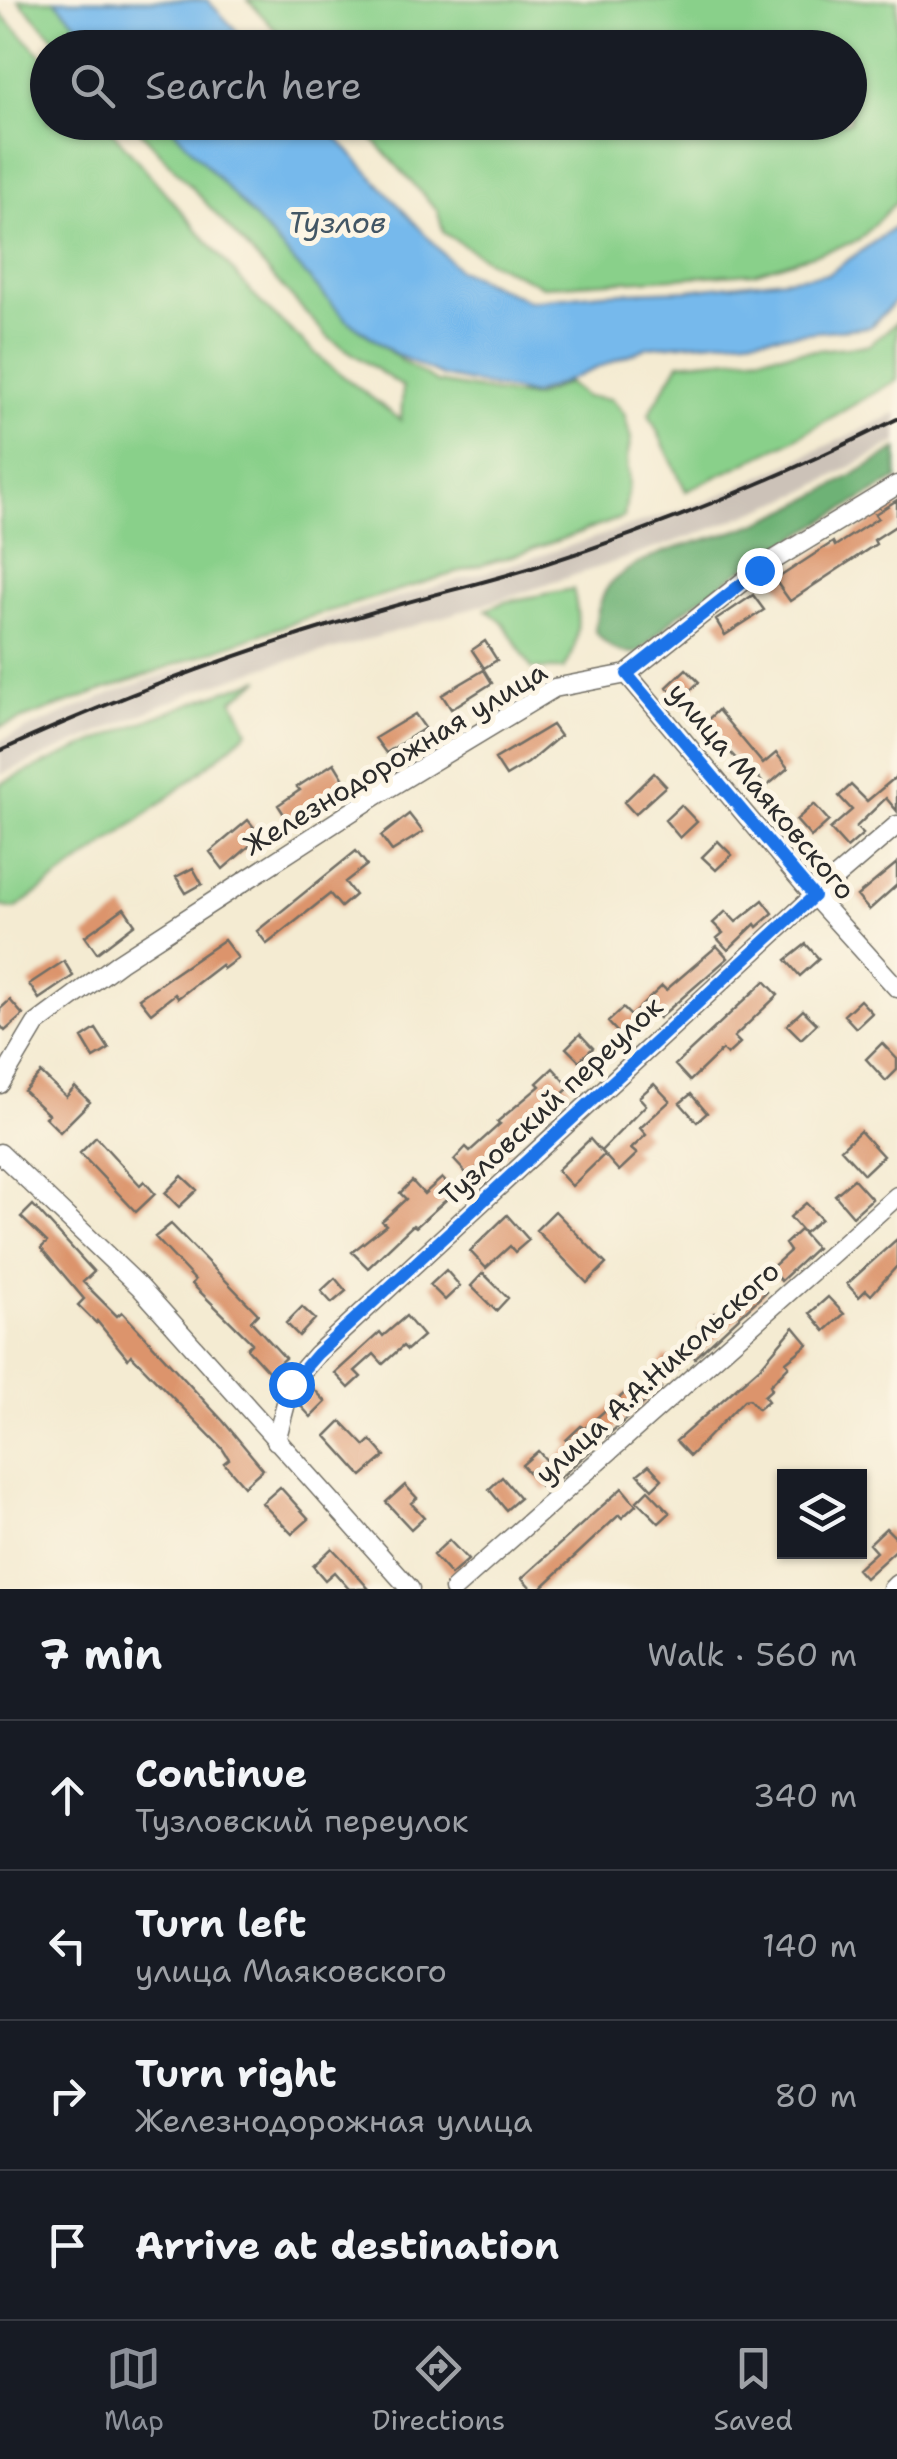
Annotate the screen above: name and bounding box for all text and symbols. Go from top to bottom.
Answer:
search box [30,30,867,140]
icon: search [65,58,120,113]
text: Search here [145,60,362,111]
water label: Тузлов [288,202,386,243]
route end [737,548,783,594]
street label: Железнодорожная улица [236,652,554,864]
street label: улица Маяковского [660,674,864,908]
street label: Тузловский переулок [431,987,671,1214]
street label: улица А.А.Никольского [527,1252,787,1492]
route start [269,1362,315,1408]
map controls [777,1469,867,1559]
button: layers [777,1469,867,1559]
text: 7 min [40,1626,162,1682]
text: Walk · 560 m [647,1633,857,1676]
text: Continue [135,1748,307,1799]
icon: ahead [40,1768,95,1823]
text: 340 m [753,1774,857,1817]
text: Тузловский переулок [135,1799,469,1842]
text: Turn left [135,1898,307,1949]
icon: left [40,1918,95,1973]
text: 140 m [762,1924,857,1967]
text: улица Маяковского [135,1949,447,1992]
text: Turn right [135,2048,337,2099]
icon: right [40,2068,95,2123]
text: 80 m [774,2074,857,2117]
text: Железнодорожная улица [135,2099,533,2142]
icon: arrive [40,2218,95,2273]
text: Arrive at destination [135,2220,559,2271]
tab: Map [104,2341,164,2439]
tab: Directions [372,2341,505,2439]
tab: Saved [713,2341,793,2439]

